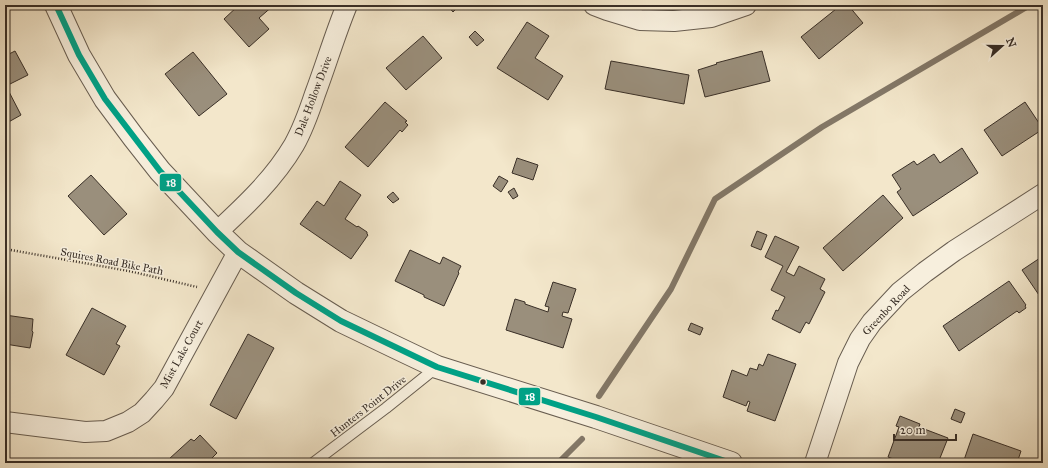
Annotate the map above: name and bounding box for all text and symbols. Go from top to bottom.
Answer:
north arrow [982,26,1022,66]
text: N [1003,36,1019,50]
street label: Dale Hollow Drive [292,54,335,138]
line badge: 18 [159,173,182,192]
text: 18 [166,176,176,189]
street label: Squires Road Bike Path [59,245,164,279]
street label: Greenbo Road [860,282,913,338]
street label: Mist Lake Court [157,318,206,391]
street label: Hunters Point Drive [328,373,409,440]
unlabelled marker [478,377,488,387]
line badge: 18 [518,387,541,406]
text: 18 [525,390,535,403]
scale bar [894,416,956,442]
text: 20 m [900,423,926,437]

